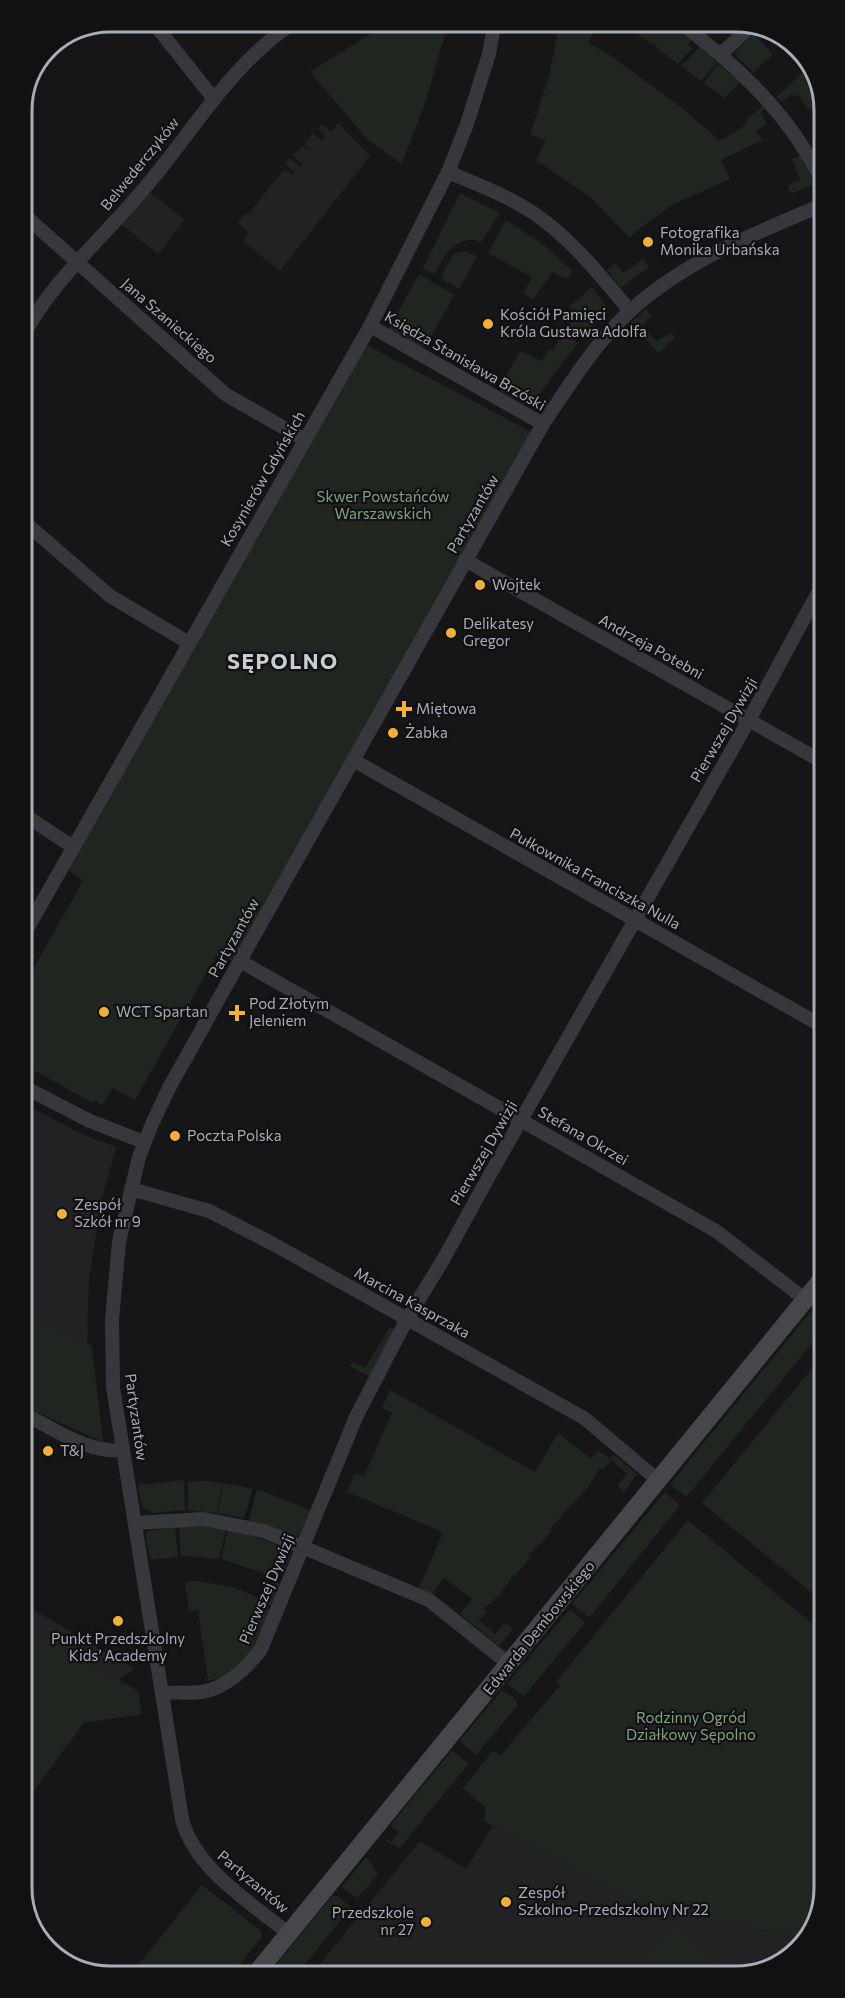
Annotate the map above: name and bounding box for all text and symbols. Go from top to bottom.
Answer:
street label: Belwederczyków [96,113,182,214]
place label: Fotografika Monika Urbańska [660,223,780,258]
marker: Fotografika Monika Urbańska [641,235,655,249]
street label: Jana Szanieckiego [118,274,221,367]
place label: Kościół Pamięci Króla Gustawa Adolfa [500,305,647,340]
street label: Księdza Stanisława Brzóski [382,307,549,414]
marker: Kościół Pamięci Króla Gustawa Adolfa [481,317,495,331]
street label: Kosynierów Gdyńskich [216,408,308,549]
street label: Partyzantów [442,471,502,556]
park label: Skwer Powstańców Warszawskich [317,487,449,522]
place label: Wojtek [492,575,541,593]
marker: Wojtek [473,578,487,592]
street label: Andrzeja Potebni [596,610,707,682]
place label: Delikatesy Gregor [463,614,534,649]
marker: Delikatesy Gregor [444,626,458,640]
district label: SĘPOLNO [227,648,339,673]
street label: Pierwszej Dywizji [686,674,760,785]
place label: Miętowa [416,699,476,717]
marker: Miętowa [397,702,411,716]
place label: Żabka [405,723,448,741]
marker: Żabka [386,726,400,740]
street label: Pułkownika Franciszka Nulla [507,824,684,933]
street label: Partyzantów [204,895,262,980]
place label: Pod Złotym Jeleniem [249,994,329,1029]
place label: WCT Spartan [116,1002,208,1020]
marker: WCT Spartan [97,1005,111,1019]
marker: Pod Złotym Jeleniem [230,1006,244,1020]
street label: Pierwszej Dywizji [446,1097,520,1208]
street label: Stefana Okrzei [535,1102,632,1168]
place label: Poczta Polska [187,1126,282,1144]
marker: Poczta Polska [168,1129,182,1143]
place label: Zespół Szkół nr 9 [74,1195,141,1230]
marker: Zespół Szkół nr 9 [55,1207,69,1221]
street label: Marcina Kasprzaka [352,1263,473,1341]
street label: Partyzantów [122,1372,152,1462]
place label: T&J [60,1441,84,1459]
marker: T&J [41,1444,55,1458]
street label: Pierwszej Dywizji [235,1531,297,1646]
street label: Edwarda Dembowskiego [478,1557,598,1698]
marker: Punkt Przedszkolny Kids’ Academy [111,1614,125,1628]
place label: Punkt Przedszkolny Kids’ Academy [51,1629,185,1664]
park label: Rodzinny Ogród Działkowy Sępolno [626,1708,756,1743]
street label: Partyzantów [214,1846,293,1916]
place label: Zespół Szkolno-Przedszkolny Nr 22 [518,1883,709,1918]
marker: Zespół Szkolno-Przedszkolny Nr 22 [499,1895,513,1909]
place label: Przedszkole nr 27 [332,1903,414,1938]
marker: Przedszkole nr 27 [419,1915,433,1929]

